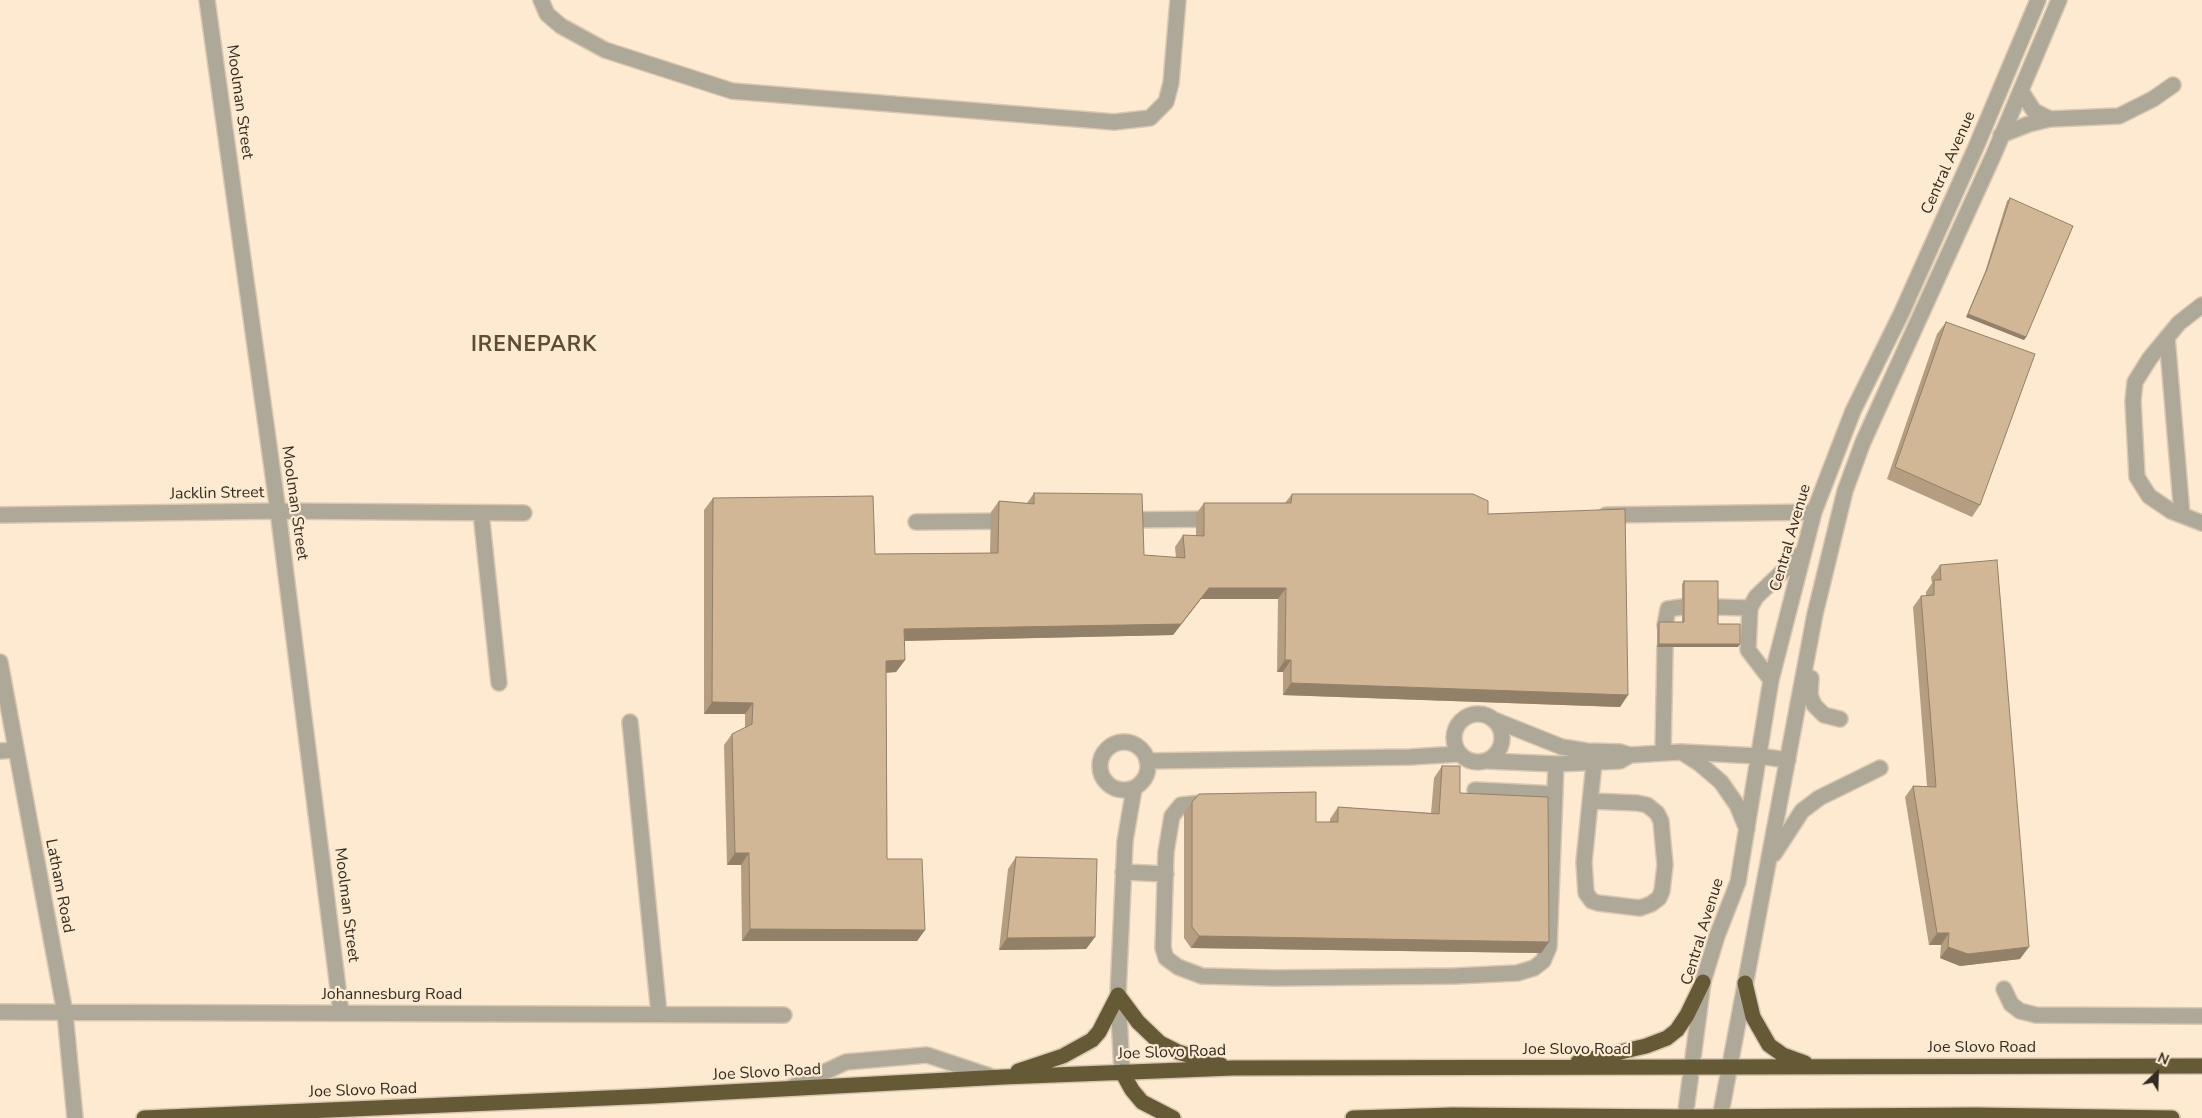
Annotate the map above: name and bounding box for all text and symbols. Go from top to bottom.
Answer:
street label: Moolman Street [221,44,257,160]
street label: Central Avenue [1918,108,1980,218]
district label: IRENEPARK [470,333,598,359]
street label: Moolman Street [276,445,312,561]
street label: Central Avenue [1766,482,1816,594]
street label: Jacklin Street [170,484,264,504]
street label: Latham Road [40,837,78,935]
street label: Moolman Street [329,847,363,963]
street label: Central Avenue [1678,876,1728,988]
street label: Johannesburg Road [322,985,462,1005]
street label: Joe Slovo Road [1928,1038,2036,1058]
street label: Joe Slovo Road [1523,1040,1631,1060]
street label: Joe Slovo Road [1118,1042,1226,1064]
north arrow [2132,1048,2182,1098]
text: N [2155,1048,2172,1070]
street label: Joe Slovo Road [712,1061,822,1085]
street label: Joe Slovo Road [309,1080,417,1102]

